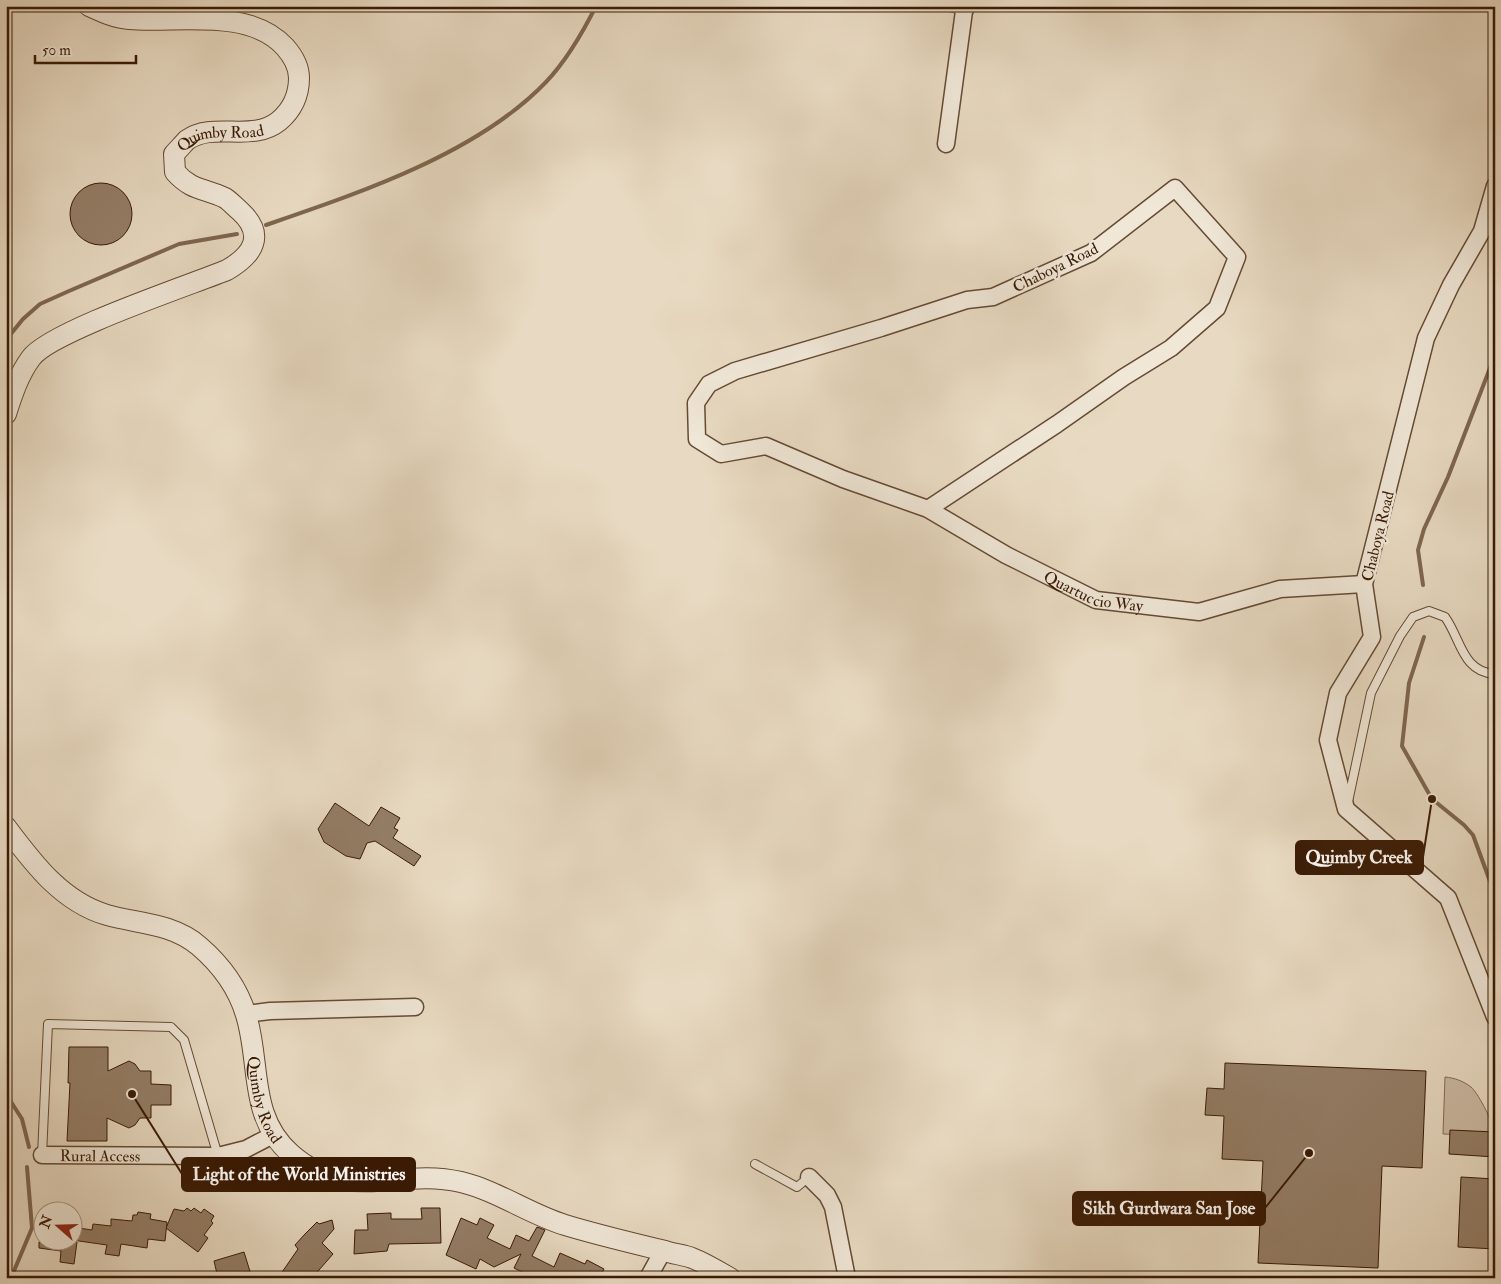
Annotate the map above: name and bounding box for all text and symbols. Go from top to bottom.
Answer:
scale bar [35,32,136,64]
text: 50 m [42,41,71,60]
street label: Quimby Road [173,120,266,156]
street label: Chaboya Road [1009,239,1102,297]
street label: Chaboya Road [1357,489,1399,584]
street label: Quartuccio Way [1040,567,1145,617]
callout: Quimby Creek [1296,841,1423,874]
text: Quimby Creek [1306,846,1413,869]
street label: Quimby Road [243,1055,286,1148]
street label: Rural Access [60,1146,140,1167]
callout: Light of the World Ministries [182,1158,415,1191]
text: Light of the World Ministries [192,1163,406,1186]
callout: Sikh Gurdwara San Jose [1073,1192,1265,1225]
text: Sikh Gurdwara San Jose [1083,1197,1256,1220]
north arrow [32,1202,82,1252]
text: N [36,1212,57,1231]

